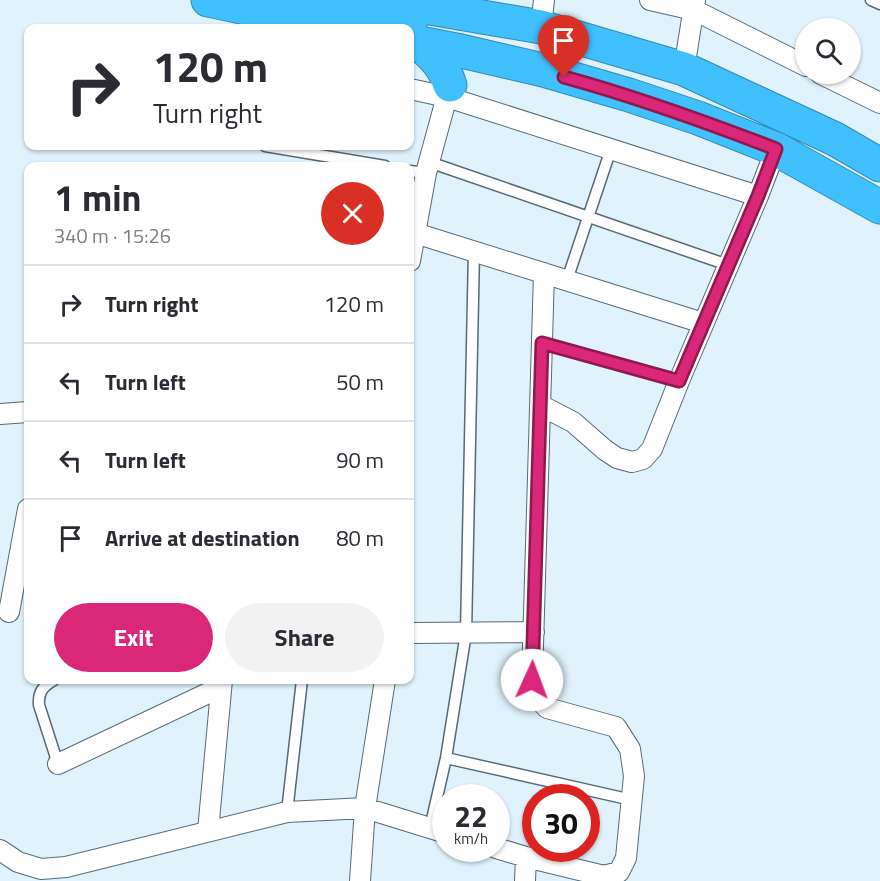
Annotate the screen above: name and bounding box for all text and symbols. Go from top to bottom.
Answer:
pin [538,15,589,77]
map controls [795,18,861,84]
button: search [795,18,861,84]
icon: arrive [547,24,580,57]
text: 120 m [153,34,268,98]
icon: right [54,48,132,126]
text: Turn right [153,92,262,133]
text: 1 min [54,170,141,225]
button: close [321,182,384,245]
text: 340 m · 15:26 [54,220,171,251]
text: Turn right [105,287,199,321]
text: 120 m [324,287,384,321]
icon: right [54,288,87,321]
text: Turn left [105,365,186,399]
text: 50 m [336,365,384,399]
icon: left [54,366,87,399]
text: Turn left [105,443,186,477]
text: 90 m [336,443,384,477]
icon: left [54,444,87,477]
text: Arrive at destination [105,521,300,555]
text: 80 m [336,521,384,555]
icon: arrive [54,522,87,555]
button: Exit [54,603,213,672]
button: Share [225,603,384,672]
position arrow [500,648,564,712]
speed limit sign: 30 [522,784,600,862]
text: 22 [454,793,488,839]
text: km/h [454,827,488,850]

